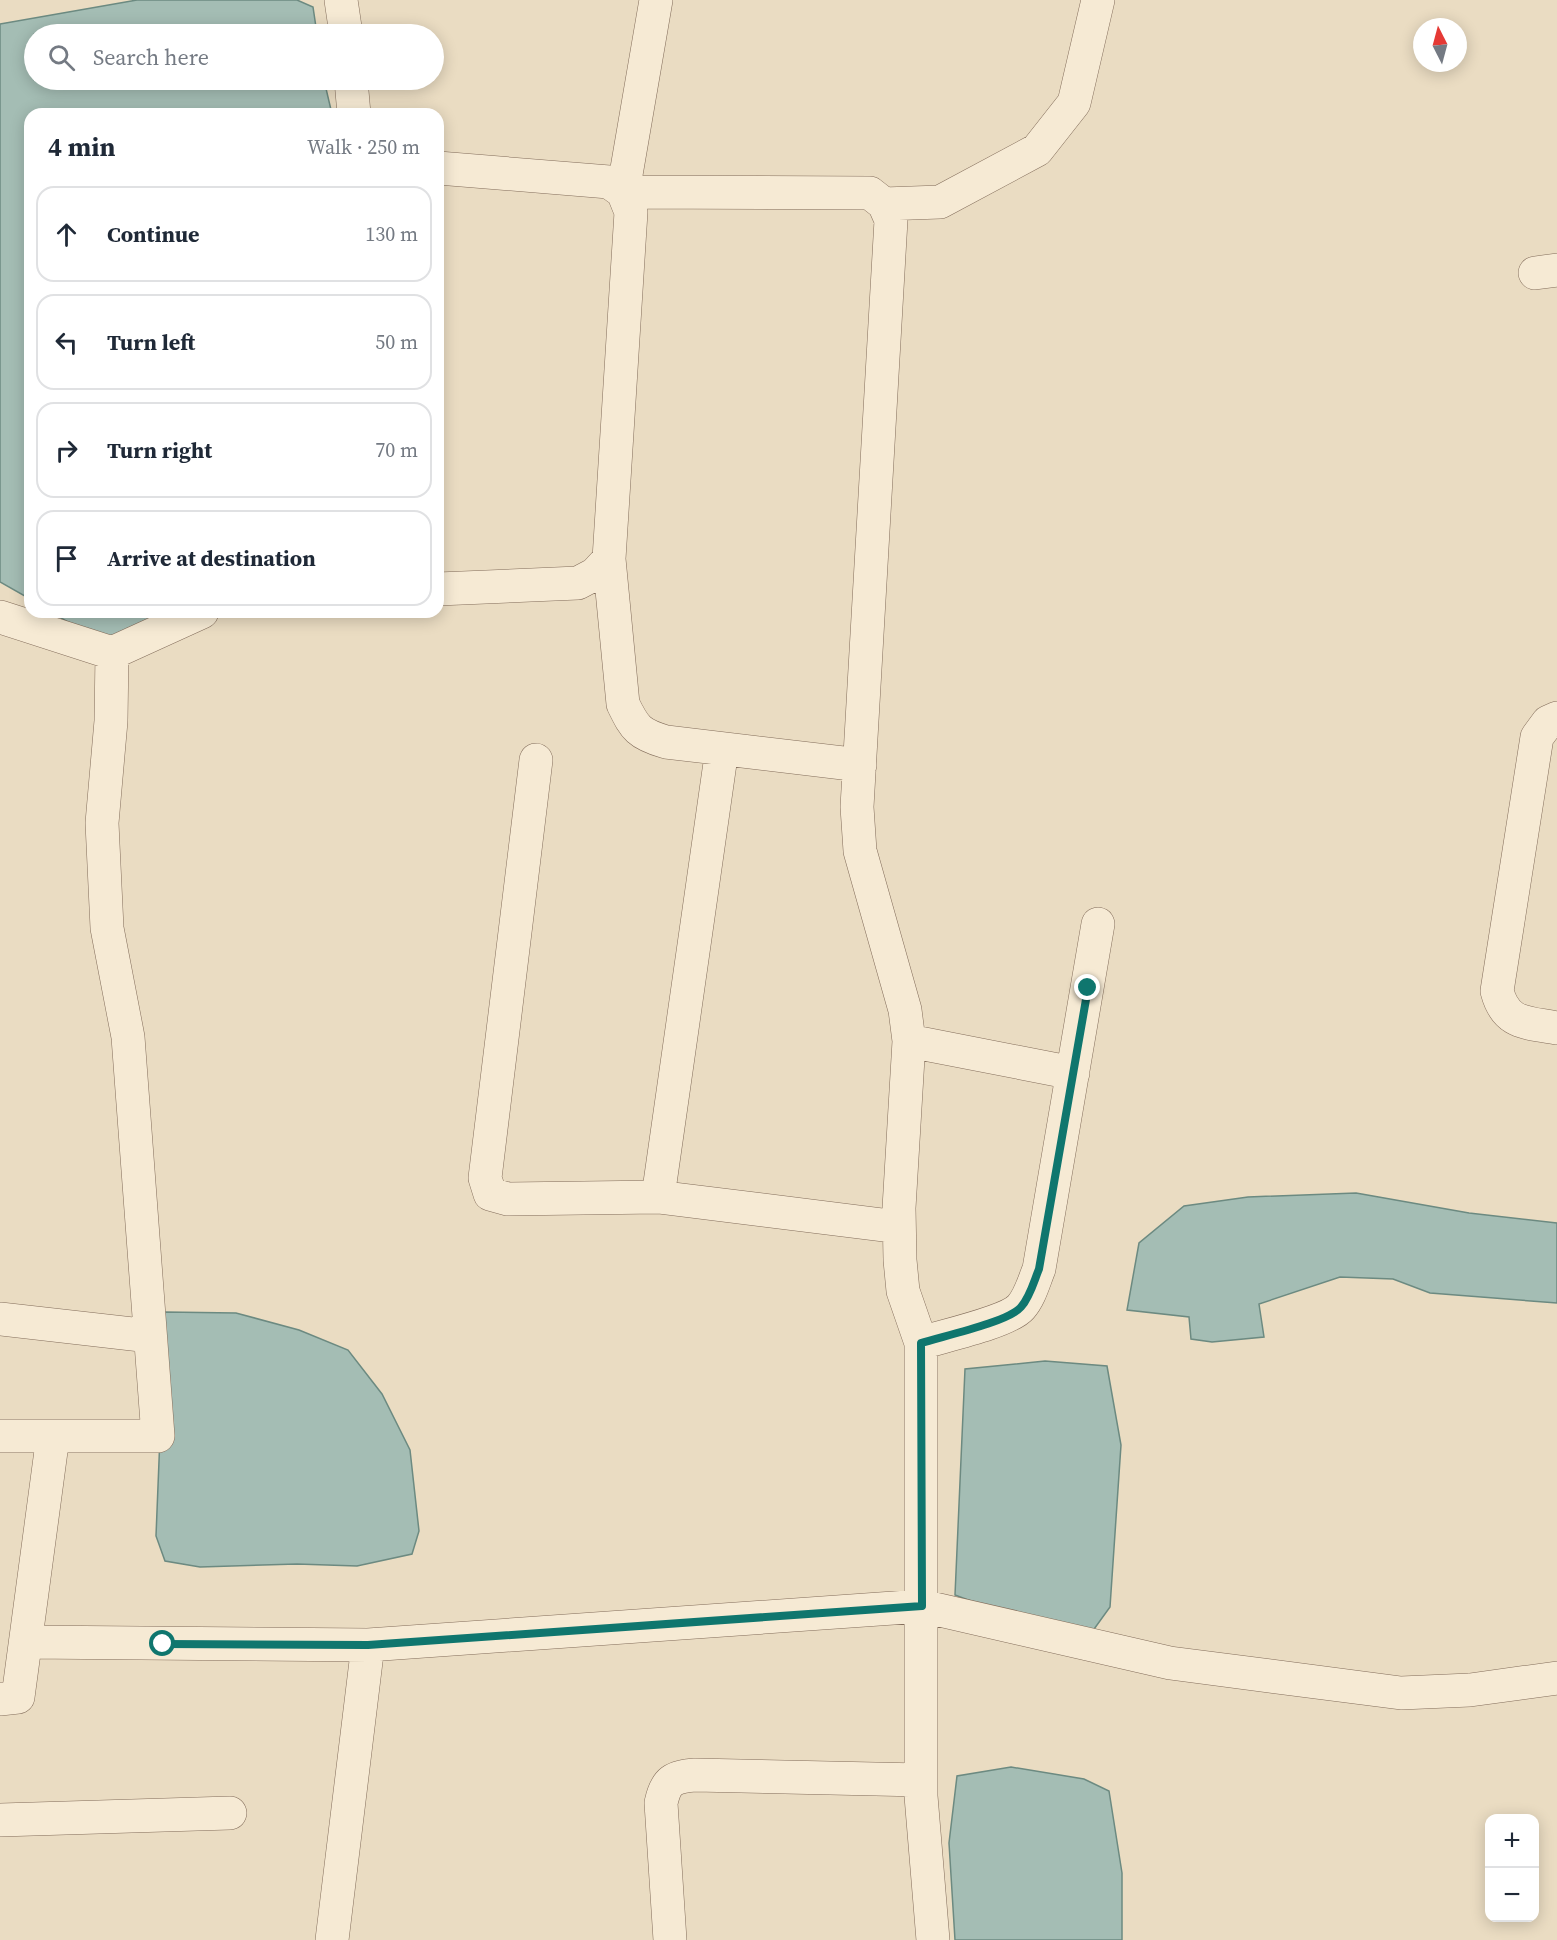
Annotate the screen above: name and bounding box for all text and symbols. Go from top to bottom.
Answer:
north arrow [1413,18,1467,72]
search box [24,24,444,90]
icon: search [45,41,78,74]
text: Search here [93,42,209,72]
text: 4 min [48,129,115,165]
text: Walk · 250 m [307,133,420,161]
icon: ahead [50,218,83,251]
text: Continue [107,219,200,249]
text: 130 m [365,220,418,248]
icon: left [50,326,83,359]
text: Turn left [107,327,195,357]
text: 50 m [375,328,418,356]
icon: right [50,434,83,467]
text: Turn right [107,435,212,465]
text: 70 m [375,436,418,464]
icon: arrive [50,542,83,575]
text: Arrive at destination [107,543,316,573]
route end [1074,974,1100,1000]
route start [149,1630,175,1656]
map controls [1485,1814,1539,1922]
button: + [1485,1814,1539,1868]
button: − [1485,1868,1539,1922]

